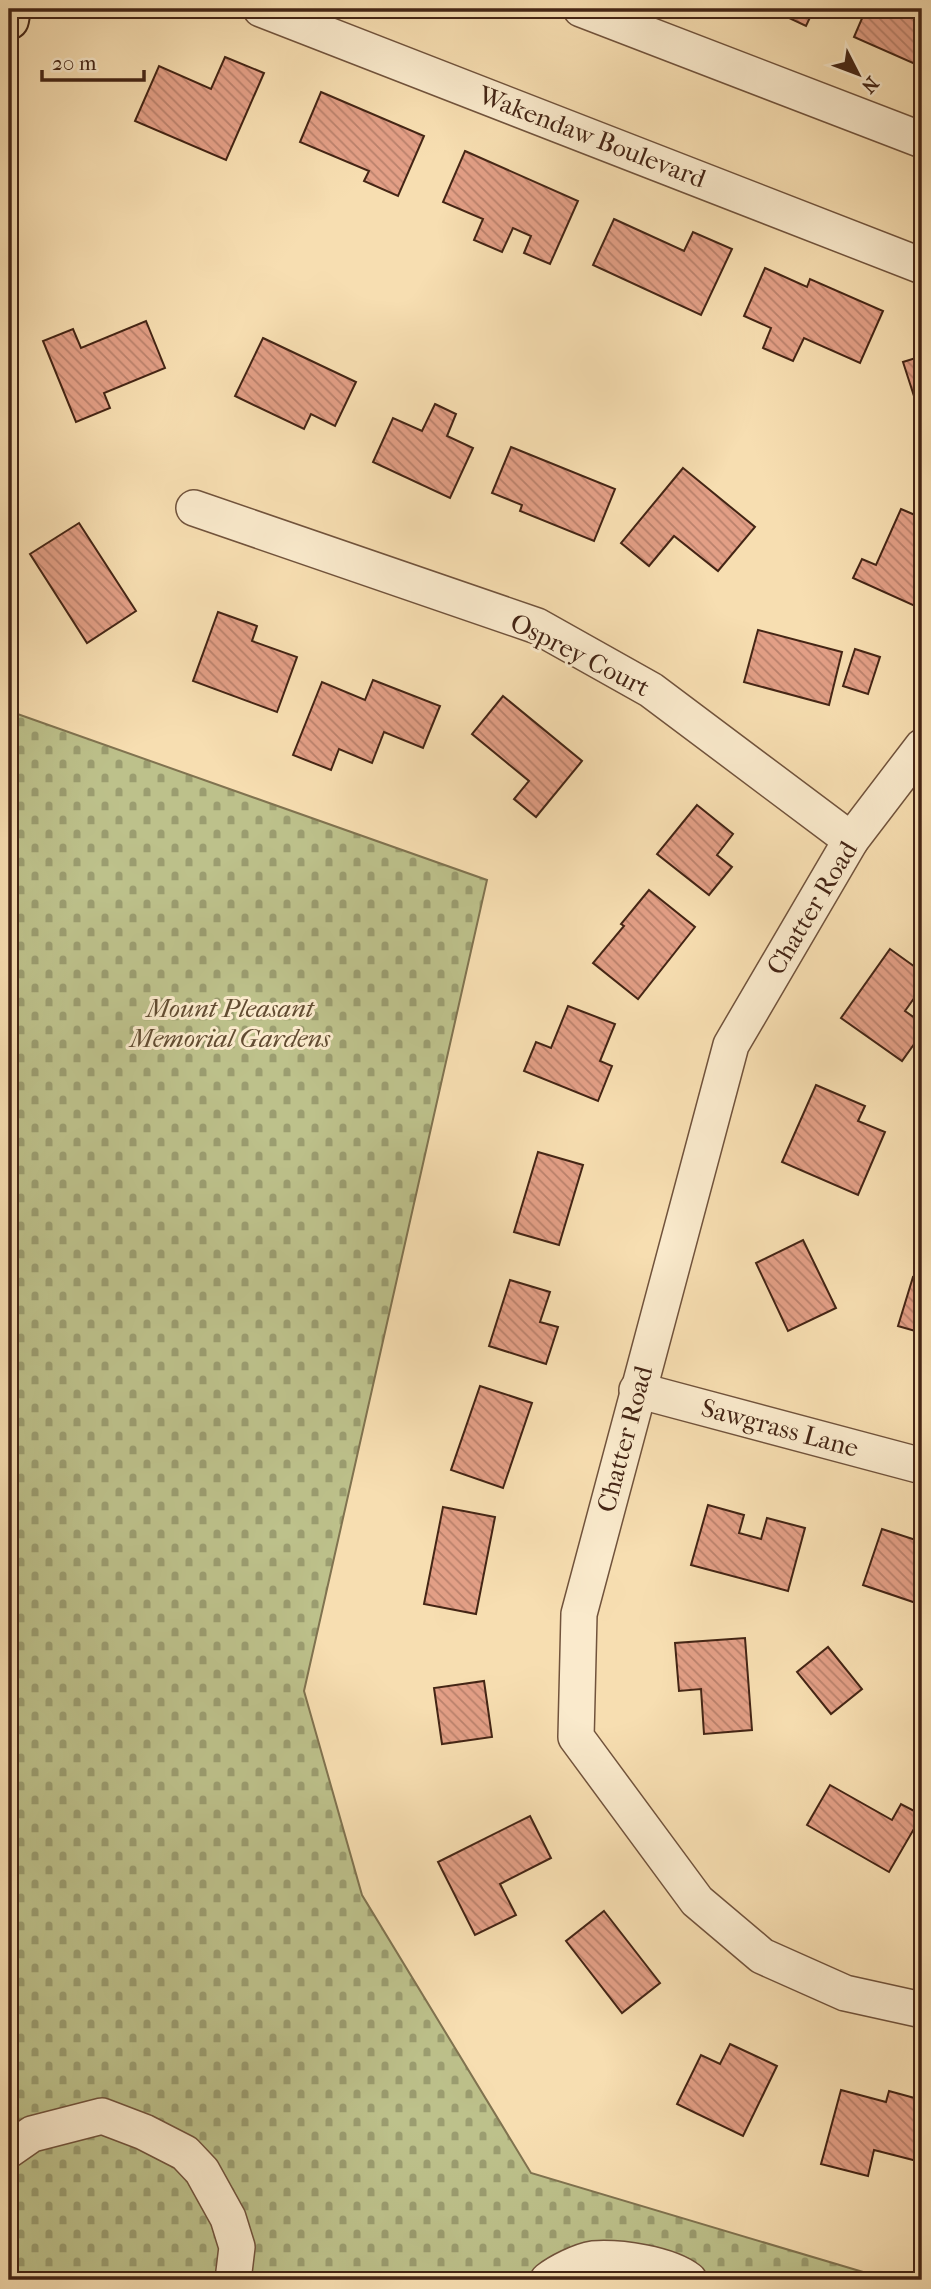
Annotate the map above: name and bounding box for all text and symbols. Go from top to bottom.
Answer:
scale bar [42,38,144,82]
north arrow [822,38,892,108]
text: 20 m [52,51,97,75]
text: N [857,72,883,98]
street label: Wakendaw Boulevard [473,79,711,195]
street label: Osprey Court [505,607,656,704]
street label: Chatter Road [760,835,864,980]
park label: Mount Pleasant Memorial Gardens [128,993,331,1054]
street label: Chatter Road [591,1362,660,1515]
street label: Sawgrass Lane [698,1392,862,1464]

